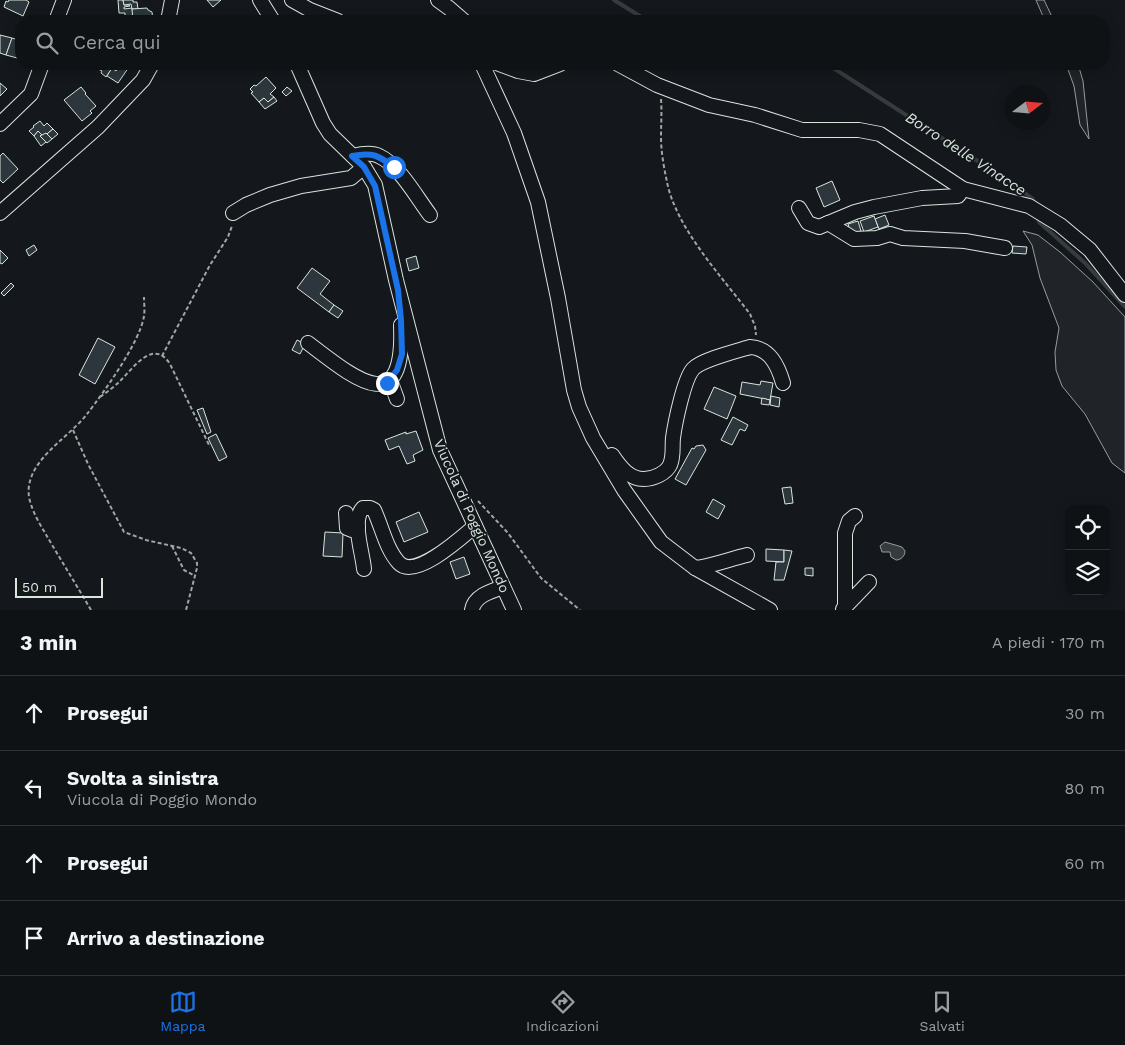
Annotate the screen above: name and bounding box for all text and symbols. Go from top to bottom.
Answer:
search box [15,15,1110,70]
icon: search [33,29,61,57]
text: Cerca qui [73,31,161,54]
north arrow [1005,85,1050,130]
water label: Borro delle Vinacce [902,108,1030,200]
route start [383,156,406,179]
route end [376,372,399,395]
street label: Viucola di Poggio Mondo [431,437,513,595]
map controls [1065,505,1110,595]
button: locate [1065,505,1110,550]
button: layers [1065,550,1110,595]
scale bar [15,575,102,598]
text: 50 m [22,579,57,595]
text: 3 min [20,630,77,655]
text: A piedi · 170 m [992,633,1105,652]
icon: ahead [20,699,48,727]
text: Prosegui [67,702,148,725]
text: 30 m [1065,704,1105,723]
text: Svolta a sinistra [67,767,218,790]
icon: left [20,774,48,802]
text: 80 m [1064,779,1105,798]
text: Viucola di Poggio Mondo [67,790,257,809]
icon: ahead [20,849,48,877]
text: Prosegui [67,852,148,875]
text: 60 m [1065,854,1105,873]
icon: arrive [20,924,48,952]
text: Arrivo a destinazione [67,927,264,950]
tab: Mappa [160,988,206,1034]
tab: Indicazioni [526,988,599,1034]
tab: Salvati [920,988,965,1034]

